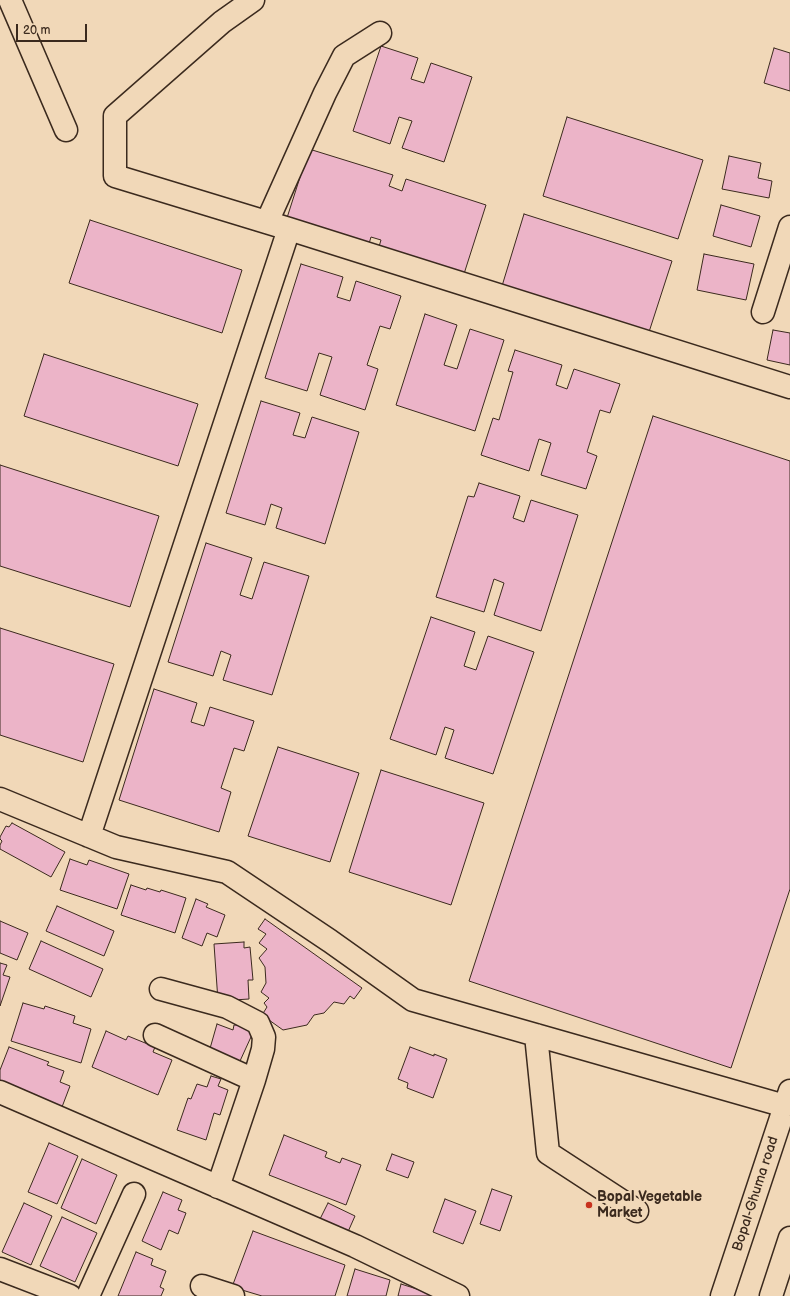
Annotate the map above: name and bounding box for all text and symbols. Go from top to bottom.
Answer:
scale bar [18,16,89,42]
text: 20 m [23,23,50,38]
street label: Bopal-Ghuma road [730,1134,782,1254]
place label: Bopal Vegetable Market [597,1189,702,1222]
marker: Bopal Vegetable Market [584,1200,594,1210]

